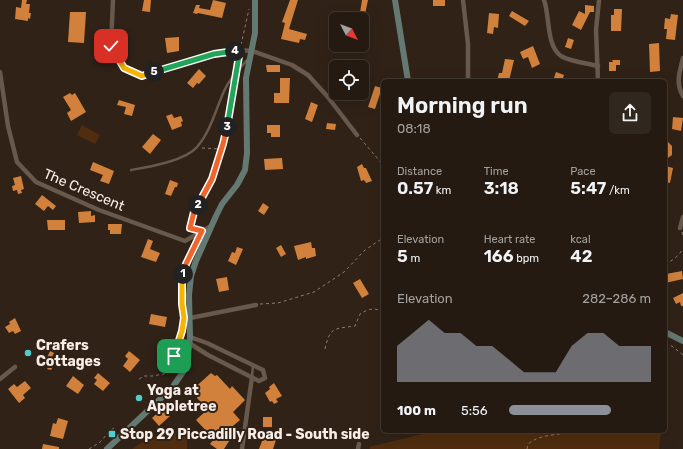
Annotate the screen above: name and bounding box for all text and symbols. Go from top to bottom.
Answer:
north arrow [329,12,369,52]
map controls [329,12,369,100]
pin [94,29,128,63]
icon: check [100,35,122,57]
pin: 4 [225,41,245,61]
text: 4 [231,44,239,57]
button: locate [329,60,369,100]
pin: 5 [144,62,164,82]
text: 5 [150,65,158,78]
text: Morning run [397,92,528,119]
button: share [609,92,651,134]
pin: 3 [217,117,237,137]
text: 3 [223,120,231,133]
text: 08:18 [397,121,431,136]
street label: The Crescent [41,165,128,215]
text: Distance [397,165,442,178]
text: Time [484,165,509,178]
text: Pace [570,165,596,178]
text: 0.57 [397,178,433,198]
text: 3:18 [484,178,519,198]
text: 5:47 [570,178,606,198]
text: km [433,184,451,197]
text: /km [606,184,630,197]
pin: 2 [188,195,208,215]
text: 2 [194,198,202,211]
text: Elevation [397,233,444,246]
text: Heart rate [484,233,536,246]
text: kcal [570,233,591,246]
text: 5 [397,246,408,266]
text: 166 [484,246,514,266]
text: 42 [570,246,592,266]
text: m [408,252,420,265]
text: bpm [514,252,539,265]
pin: 1 [173,264,193,284]
text: 1 [180,267,186,280]
text: Elevation [397,291,453,306]
text: 282–286 m [582,291,651,306]
place label: Crafers Cottages [36,337,101,370]
pin [157,339,191,373]
icon: arrive [163,345,185,367]
marker: Crafers Cottages [23,348,33,358]
place label: Yoga at Appletree [147,382,216,415]
marker: Yoga at Appletree [134,393,144,403]
text: 100 m [397,403,436,418]
text: 5:56 [461,403,488,418]
place label: Stop 29 Piccadilly Road - South side [120,426,370,443]
marker: Stop 29 Piccadilly Road - South side [107,429,117,439]

